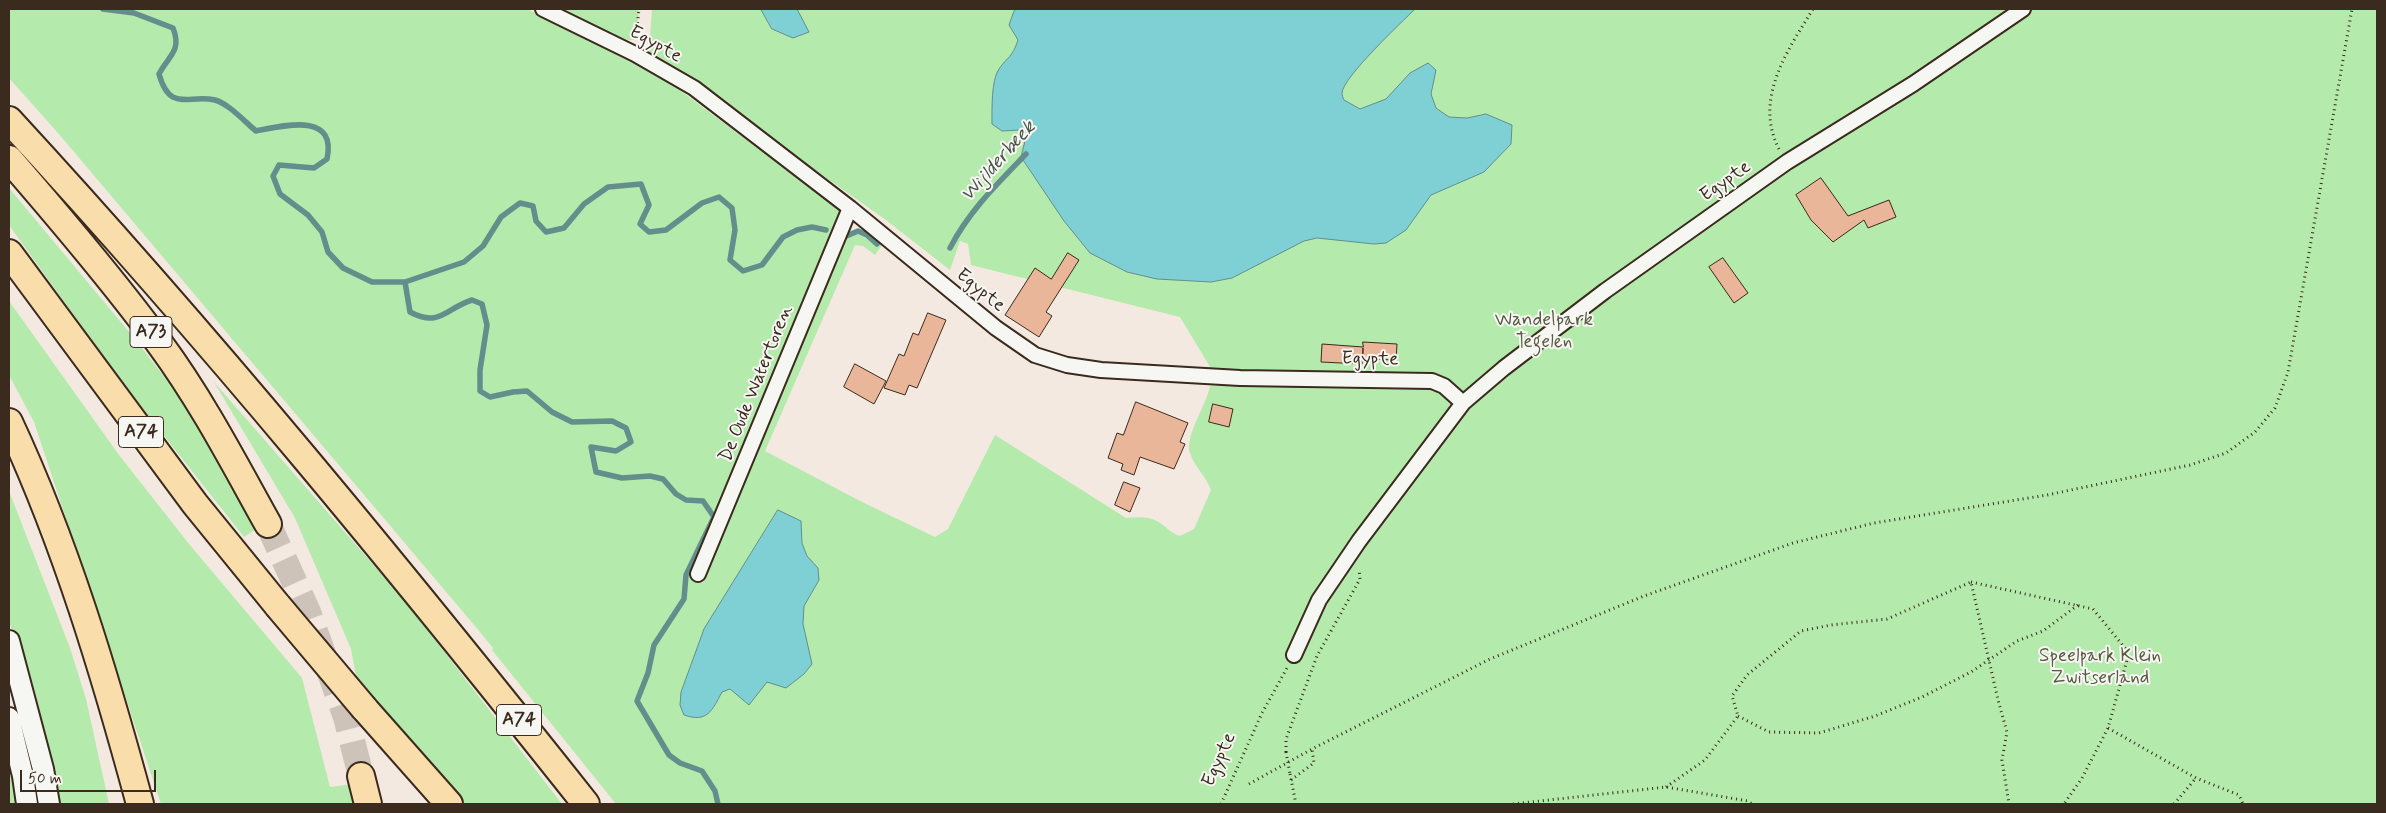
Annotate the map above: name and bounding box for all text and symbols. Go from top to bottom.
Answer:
street label: Egypte [625,21,685,69]
water label: Wijlderbeek [957,117,1041,207]
street label: Egypte [1696,156,1756,208]
street label: Egypte [951,264,1009,318]
street label: De Oude Watertoren [715,302,799,466]
park label: Wandelpark Tegelen [1495,310,1593,354]
road number: A73 [130,316,172,348]
street label: Egypte [1341,348,1399,372]
road number: A74 [118,417,164,448]
park label: Speelpark Klein Zwitserland [2039,646,2161,690]
road number: A74 [496,704,542,736]
street label: Egypte [1198,729,1242,791]
scale bar [22,760,159,792]
text: 50 m [28,769,62,789]

